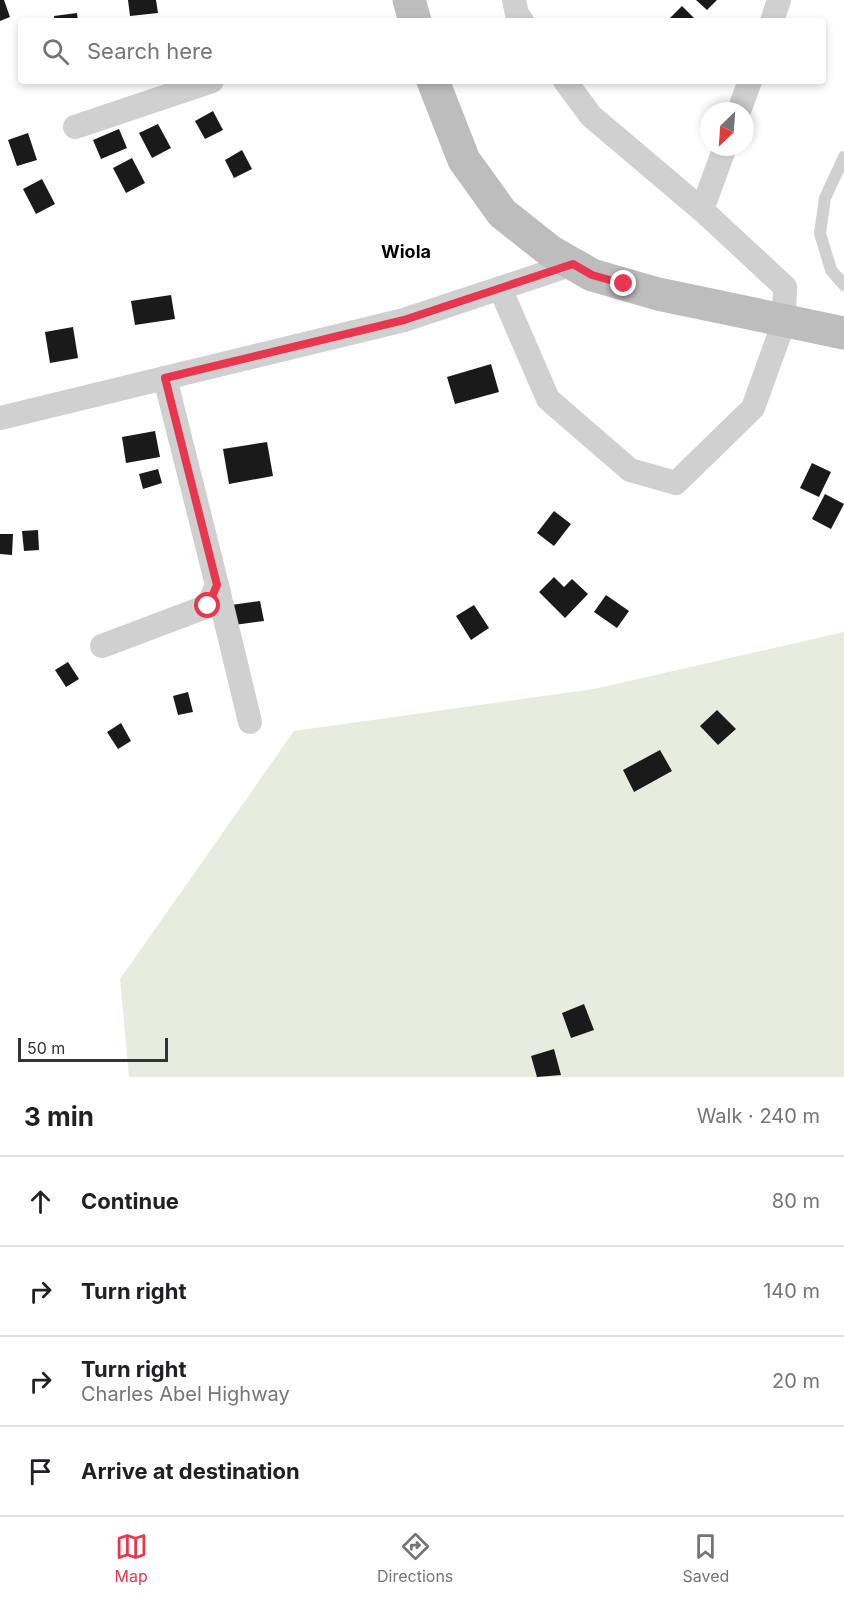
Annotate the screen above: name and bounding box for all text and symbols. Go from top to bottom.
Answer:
search box [18,18,826,84]
icon: search [39,35,72,68]
text: Search here [87,38,213,64]
north arrow [700,102,754,156]
district label: Wiola [381,241,431,262]
route end [610,270,636,296]
route start [194,592,220,618]
scale bar [18,1035,168,1062]
text: 50 m [27,1038,65,1058]
text: 3 min [24,1101,94,1132]
text: Walk · 240 m [697,1104,820,1128]
icon: ahead [24,1185,57,1218]
text: Continue [81,1188,179,1214]
text: 80 m [772,1189,820,1213]
icon: right [24,1275,57,1308]
text: Turn right [81,1278,187,1304]
text: 140 m [763,1279,820,1303]
text: Turn right [81,1356,187,1382]
icon: right [24,1365,57,1398]
text: 20 m [772,1369,820,1393]
text: Charles Abel Highway [81,1382,290,1406]
icon: arrive [24,1455,57,1488]
text: Arrive at destination [81,1458,300,1484]
tab: Map [115,1530,148,1586]
tab: Directions [377,1530,453,1586]
tab: Saved [683,1530,729,1586]

